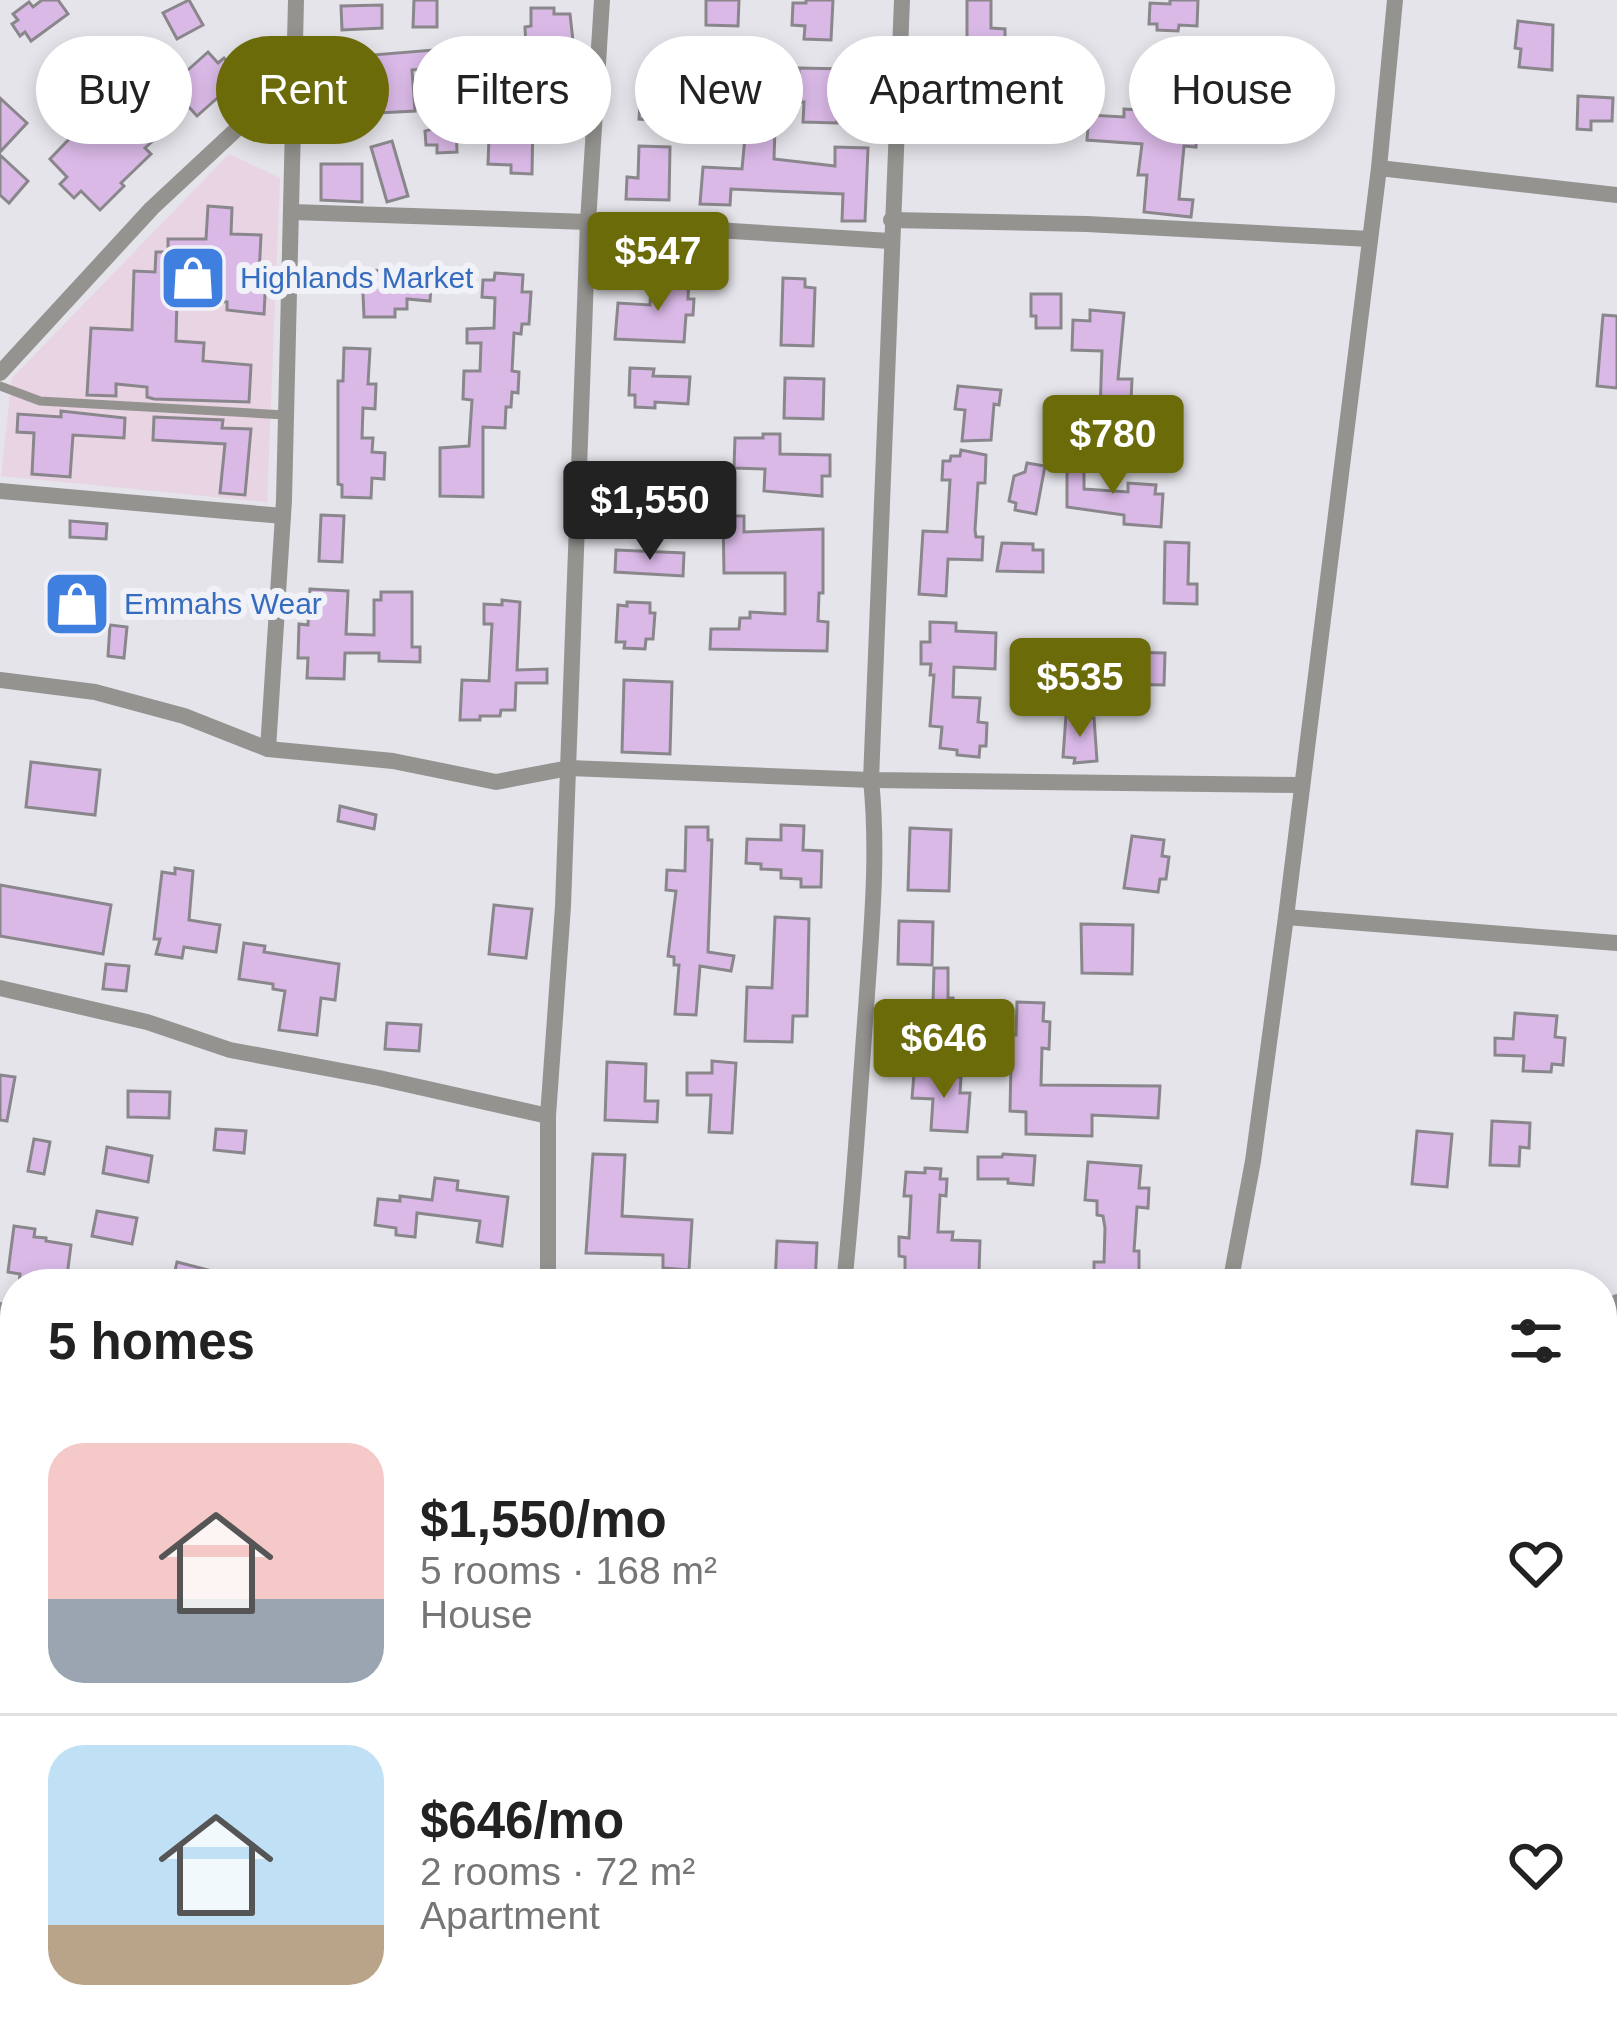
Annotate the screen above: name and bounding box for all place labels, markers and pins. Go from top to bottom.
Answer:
pin: $547 [587,212,729,314]
shop icon: Highlands Market [158,243,228,313]
place label: Highlands Market [240,261,474,294]
pin: $780 [1042,395,1184,497]
pin: $1,550 [552,461,748,563]
shop icon: Emmahs Wear [42,569,112,639]
place label: Emmahs Wear [124,587,322,620]
pin: $535 [1009,638,1151,740]
pin: $646 [873,999,1015,1101]

